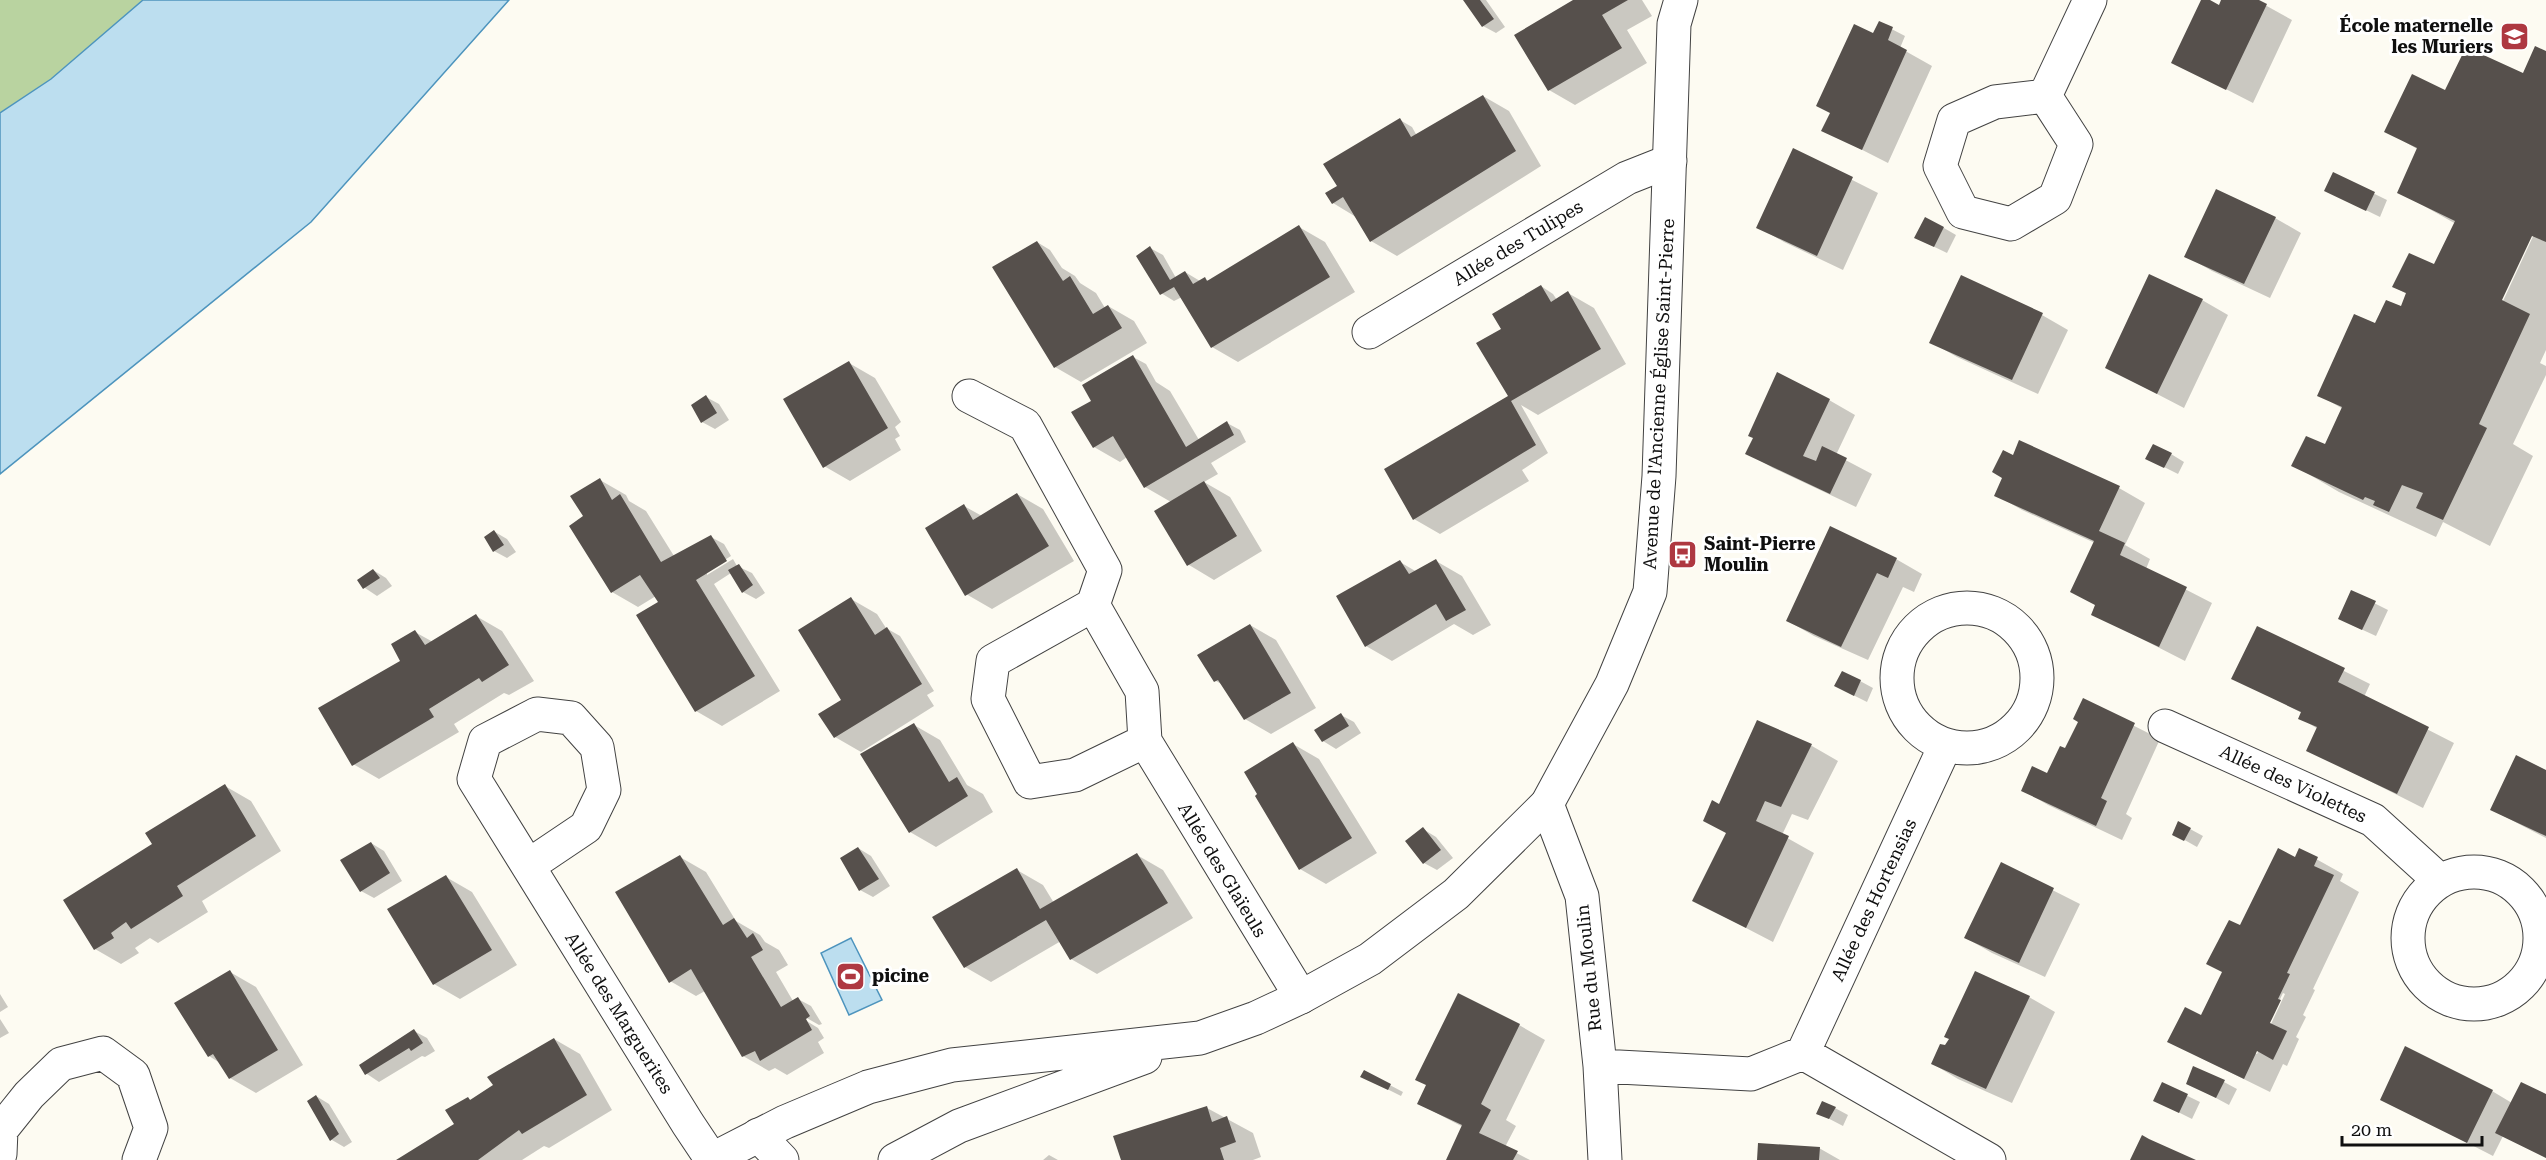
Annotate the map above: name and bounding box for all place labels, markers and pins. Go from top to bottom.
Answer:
place label: École maternelle les Muriers [2340,14,2493,57]
school or university icon: École maternelle les Muriers [2498,20,2530,52]
place label: Saint-Pierre Moulin [1704,533,1816,575]
bus stop icon: Saint-Pierre Moulin [1667,538,1699,570]
sports icon: picine [835,960,867,992]
place label: picine [872,965,930,986]

